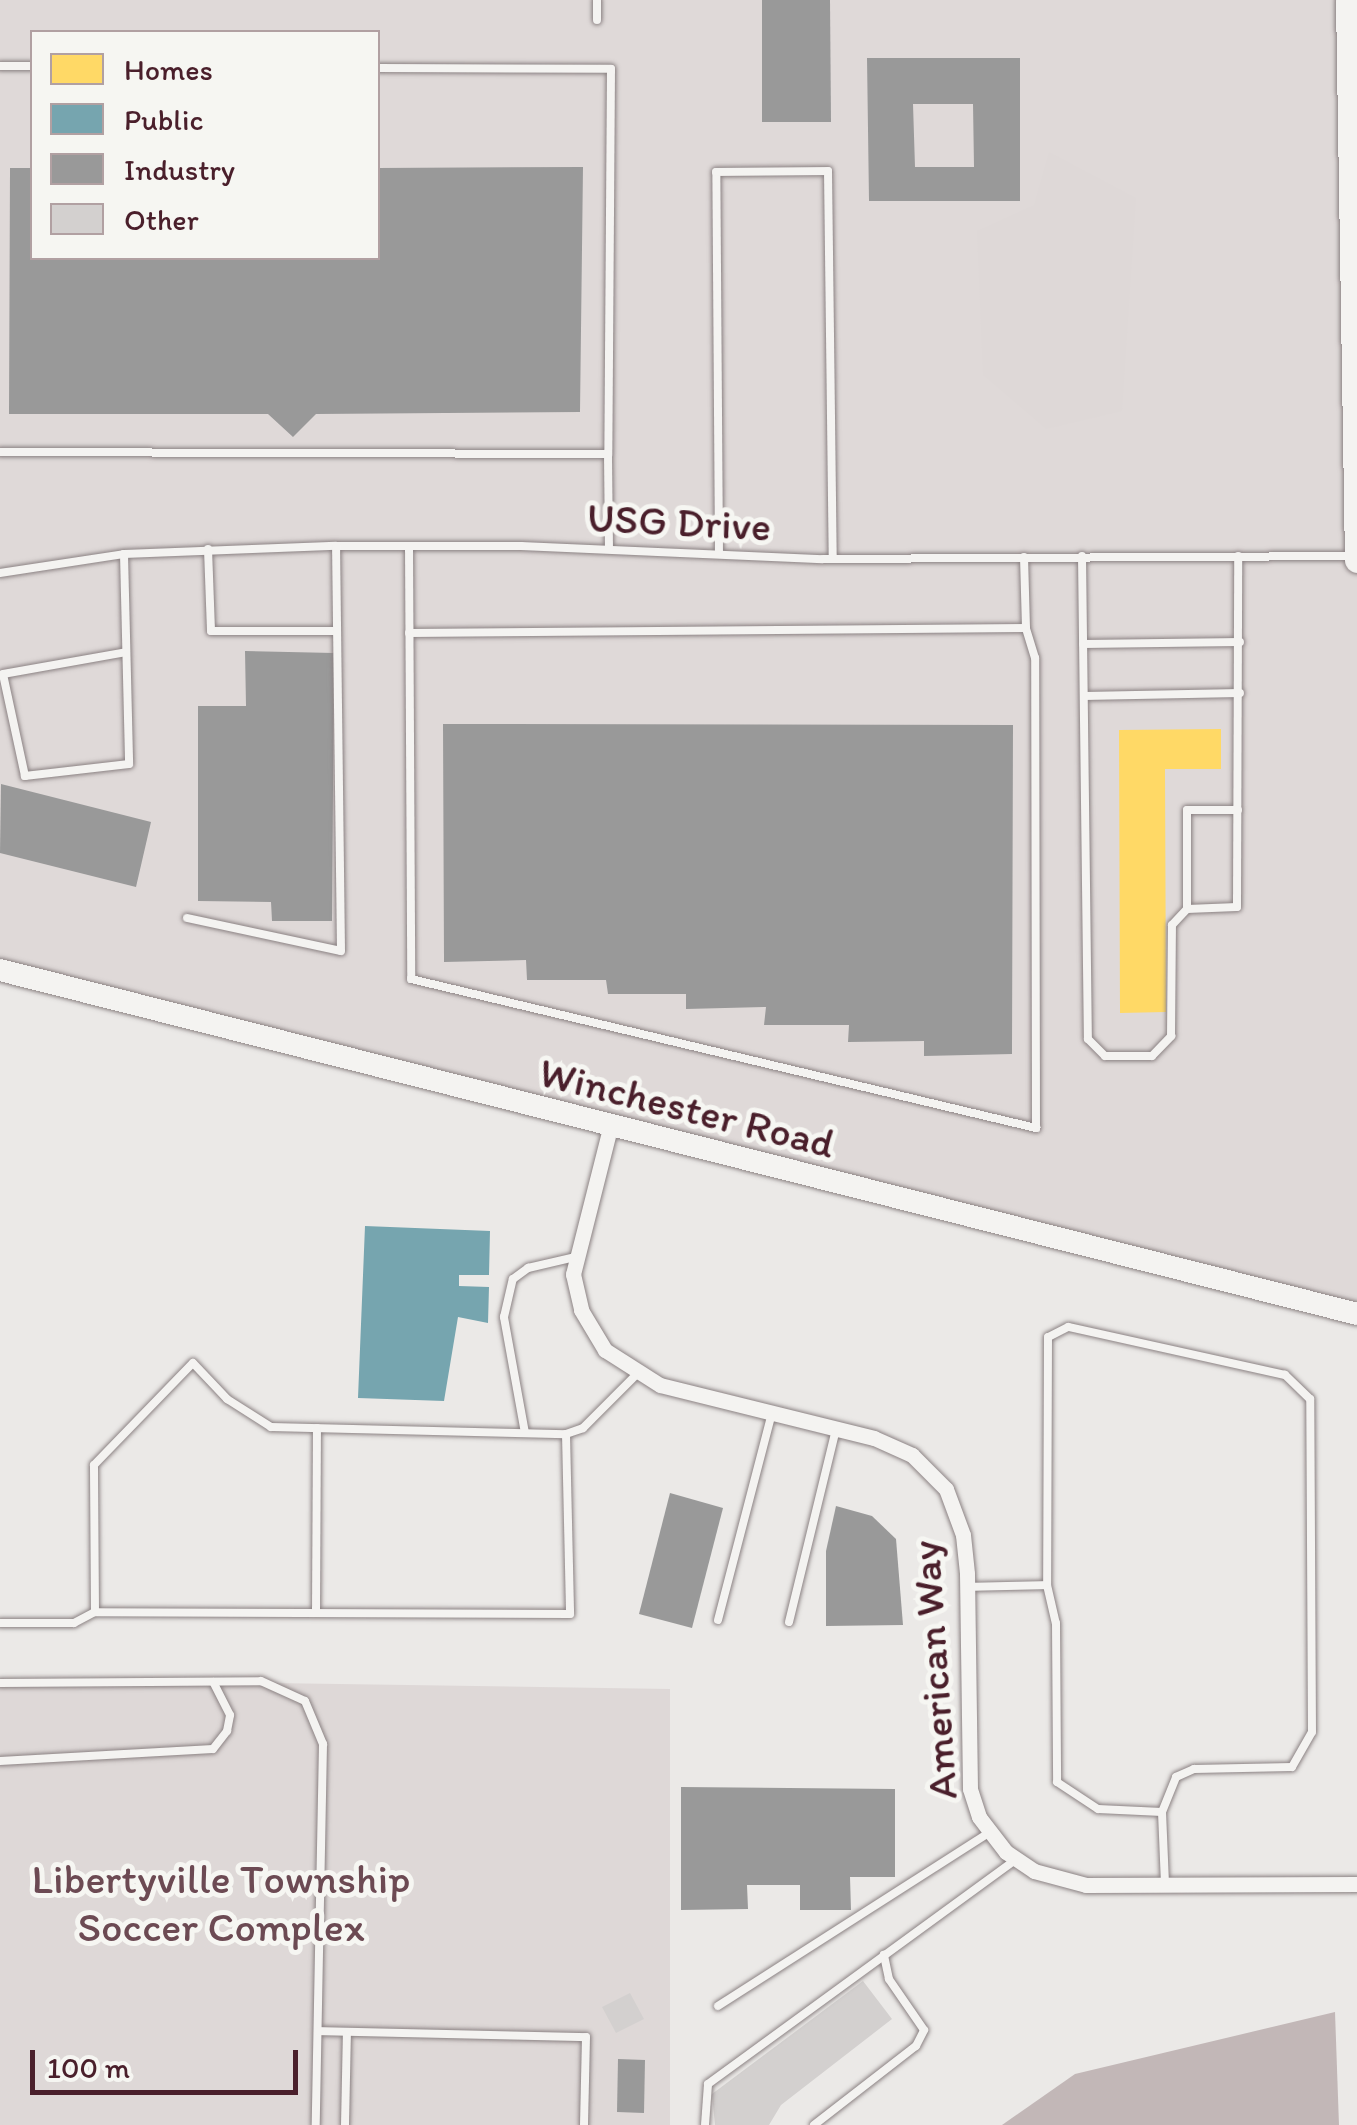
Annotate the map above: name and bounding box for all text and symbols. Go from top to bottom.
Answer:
legend [30,30,380,260]
text: Homes [124,51,213,88]
text: Public [124,101,204,138]
text: Industry [124,151,235,188]
text: Other [124,201,199,238]
street label: USG Drive [586,492,772,552]
street label: Winchester Road [534,1047,840,1169]
street label: American Way [900,1539,968,1801]
park label: Libertyville Township Soccer Complex [34,1854,408,1952]
scale bar [35,2030,302,2092]
text: 100 m [47,2049,130,2086]

